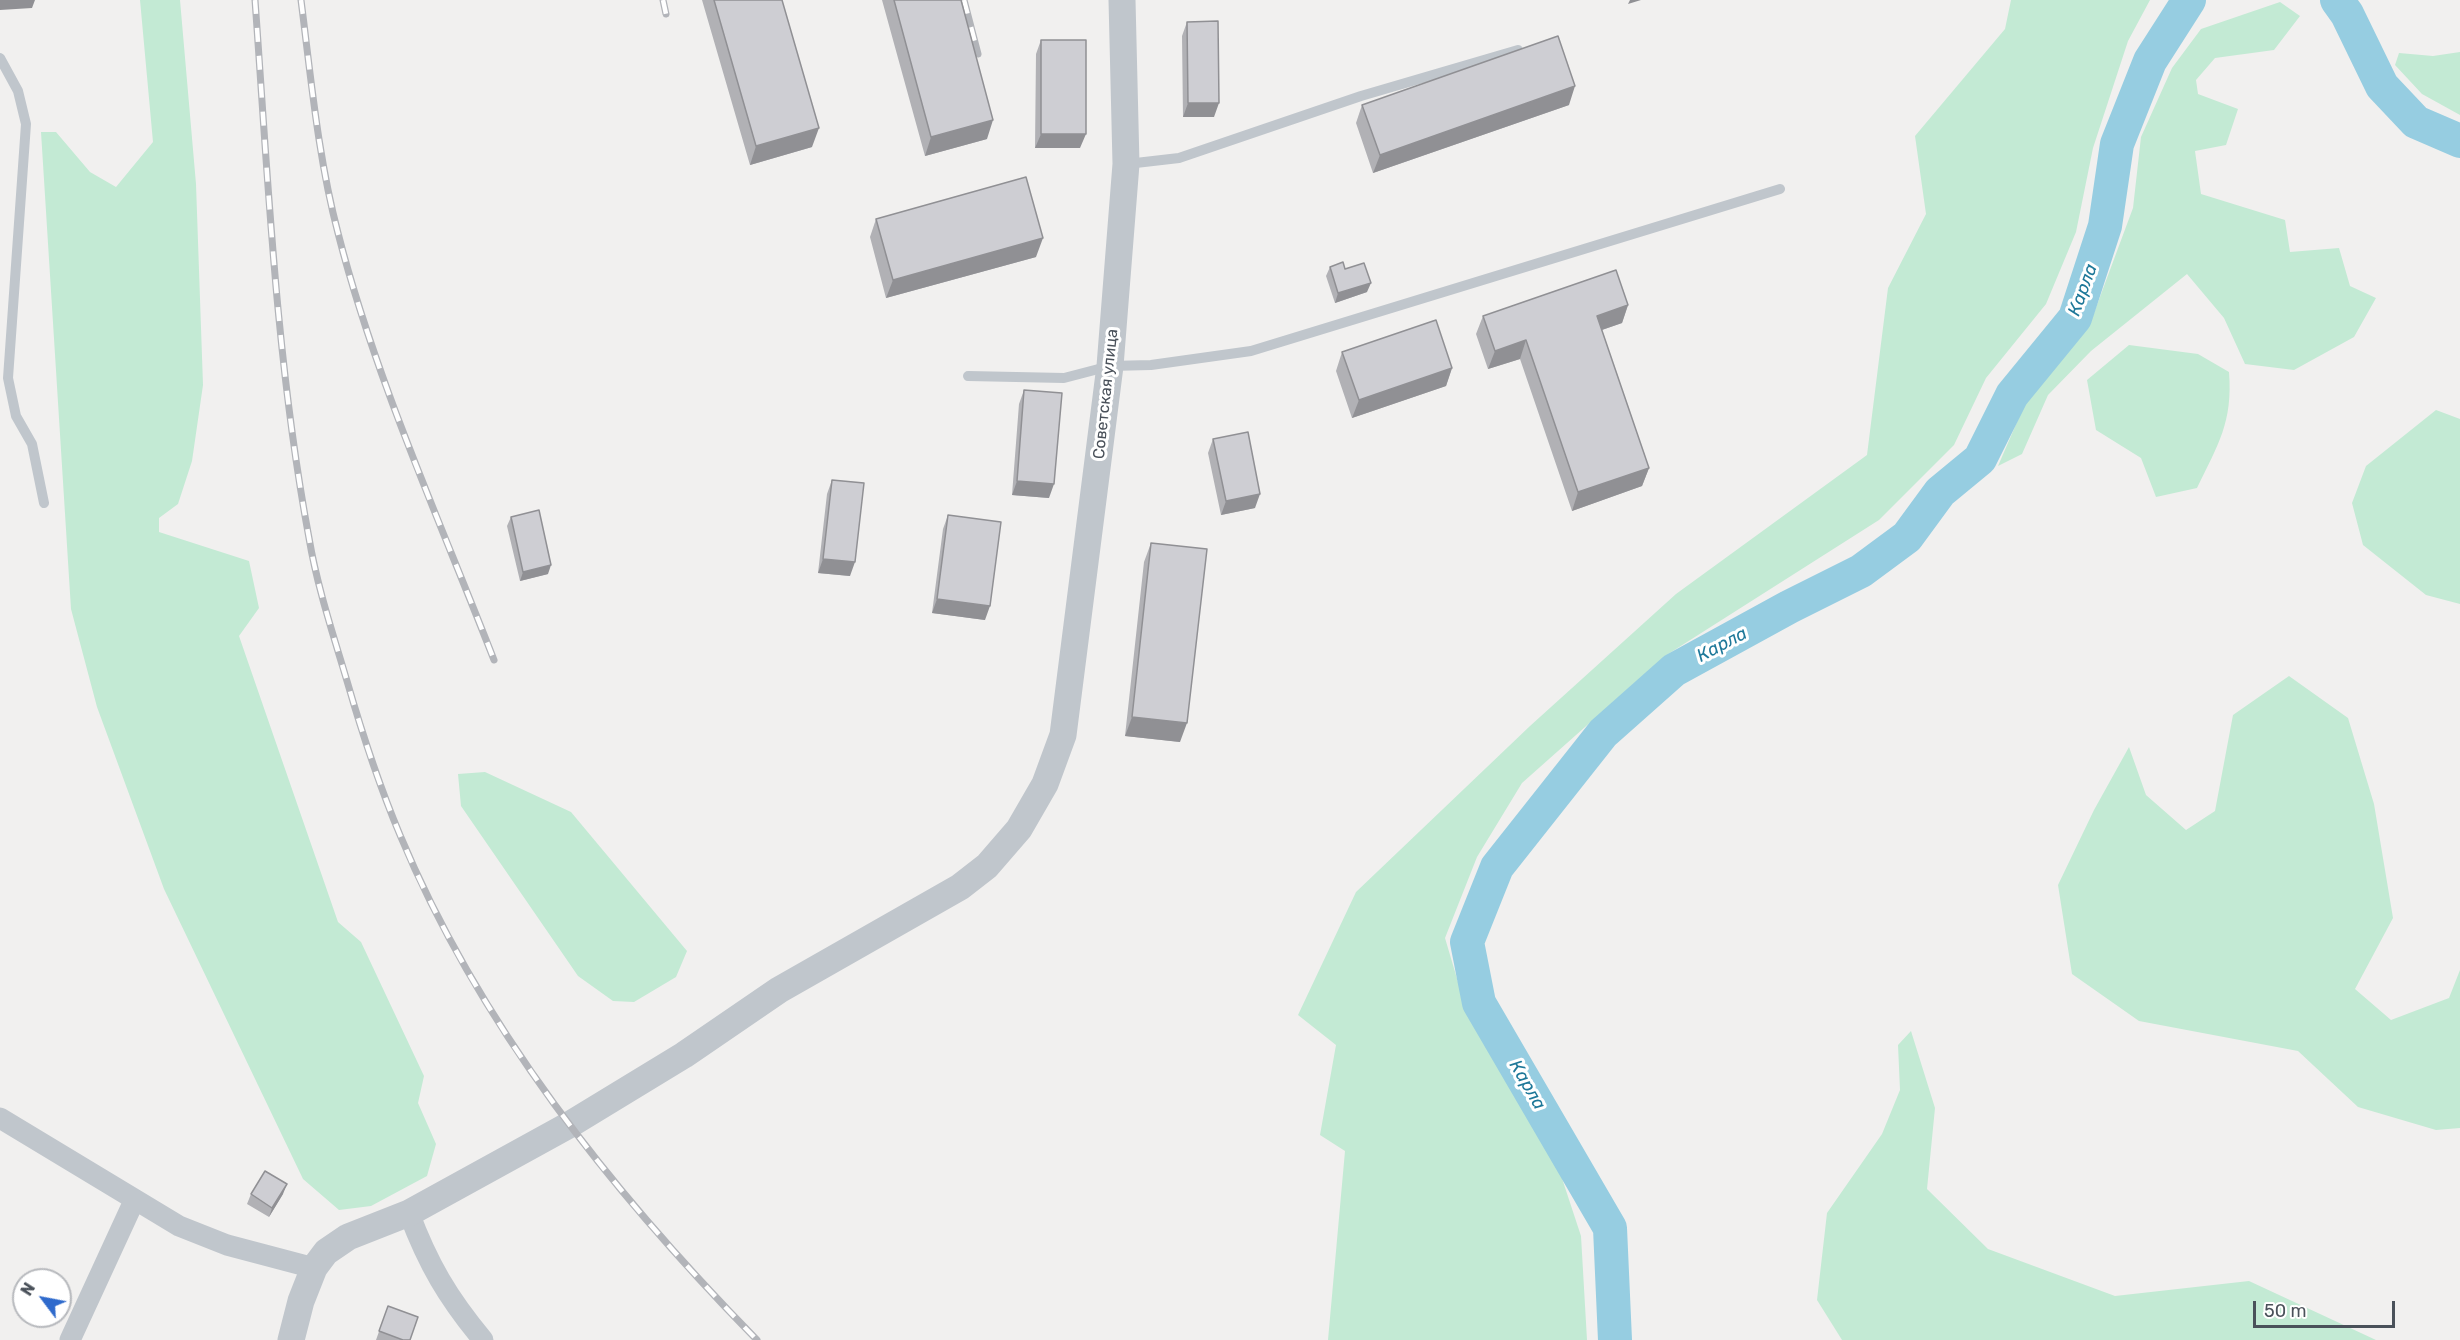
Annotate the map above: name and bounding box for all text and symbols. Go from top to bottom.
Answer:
water label: Карла [2064,261,2102,319]
street label: Советская улица [1090,328,1122,460]
water label: Карла [1693,623,1751,667]
water label: Карла [1504,1056,1550,1114]
north arrow [12,1268,72,1328]
text: N [17,1279,39,1299]
scale bar [2256,1289,2398,1327]
text: 50 m [2264,1300,2307,1322]

